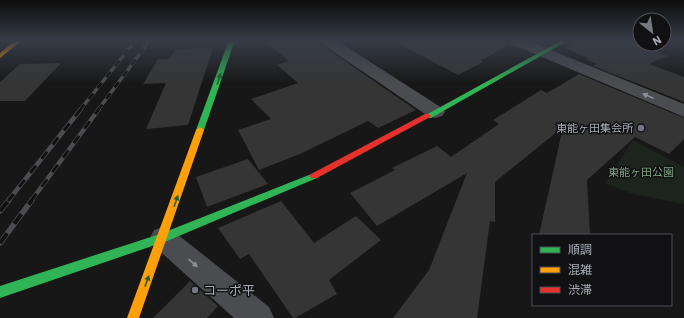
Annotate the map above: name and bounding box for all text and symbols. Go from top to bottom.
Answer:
north arrow [632,12,672,52]
text: N [650,33,664,49]
one-way arrow [216,72,222,84]
one-way arrow [642,93,654,99]
place label: 東能ヶ田集会所 [556,121,634,135]
marker: 東能ヶ田集会所 [636,123,646,133]
park label: 東能ヶ田公園 [608,165,674,179]
one-way arrow [173,195,179,207]
legend [532,234,672,306]
text: 順調 [568,242,592,257]
one-way arrow [187,259,198,268]
text: 混雑 [568,262,592,277]
one-way arrow [144,275,150,287]
place label: コーポ平 [203,282,255,299]
text: 渋滞 [568,282,592,297]
marker: コーポ平 [190,285,200,295]

